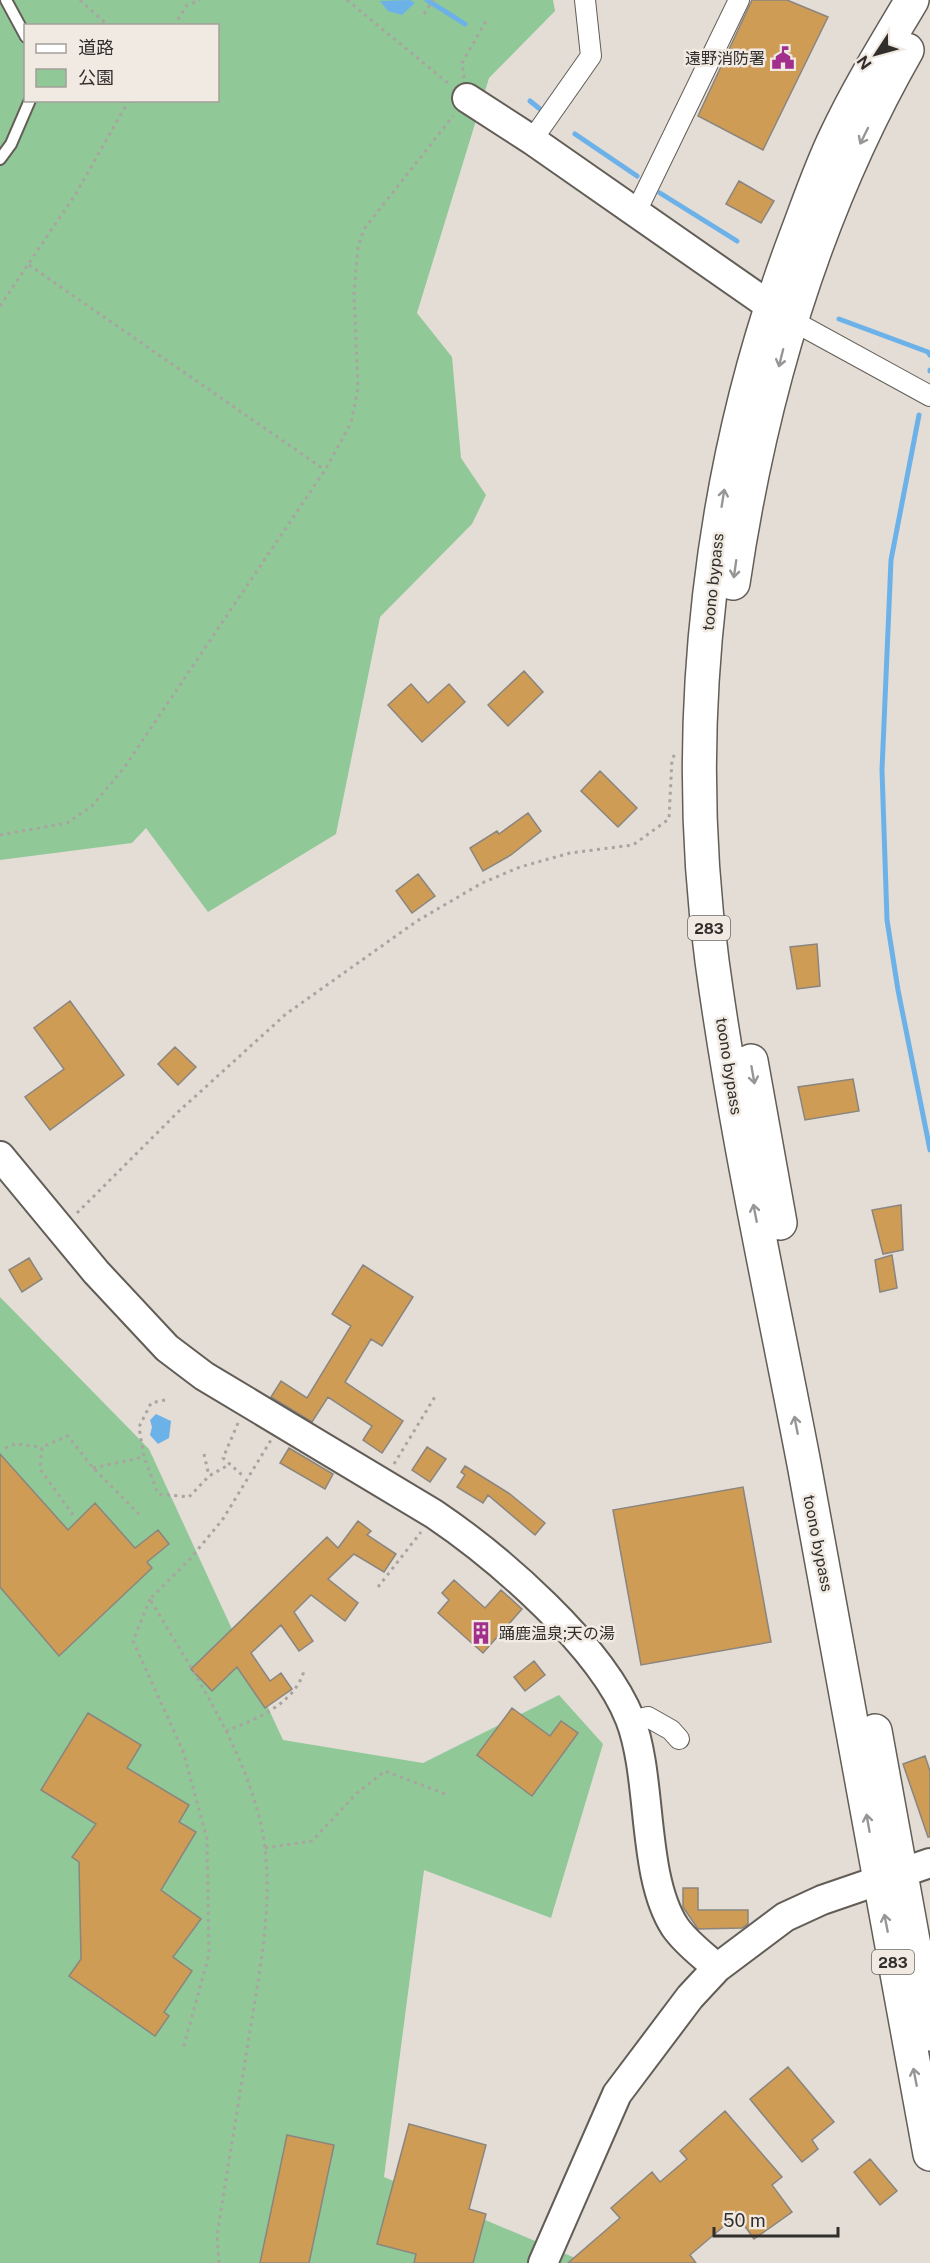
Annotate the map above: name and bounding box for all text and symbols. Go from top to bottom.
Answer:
legend [24,24,219,102]
north arrow [846,24,906,84]
text: 道路 [78,37,114,58]
public building icon: 遠野消防署 [770,45,796,71]
place label: 遠野消防署 [685,49,765,68]
text: N [853,52,876,73]
text: 公園 [78,67,114,88]
one-way arrow [858,127,870,145]
one-way arrow [775,348,786,367]
one-way arrow [718,489,729,508]
street label: toono bypass [698,532,728,632]
one-way arrow [730,558,741,578]
road number: 283 [688,916,730,940]
street label: toono bypass [712,1016,746,1116]
one-way arrow [748,1065,759,1085]
one-way arrow [749,1203,760,1223]
one-way arrow [790,1416,801,1435]
street label: toono bypass [799,1493,837,1593]
building icon: 踊鹿温泉;天の湯 [468,1620,494,1646]
place label: 踊鹿温泉;天の湯 [499,1624,615,1643]
one-way arrow [862,1814,873,1834]
one-way arrow [880,1914,891,1934]
road number: 283 [872,1950,914,1974]
one-way arrow [909,2068,920,2088]
scale bar [714,2200,838,2238]
text: 50 m [723,2210,766,2231]

